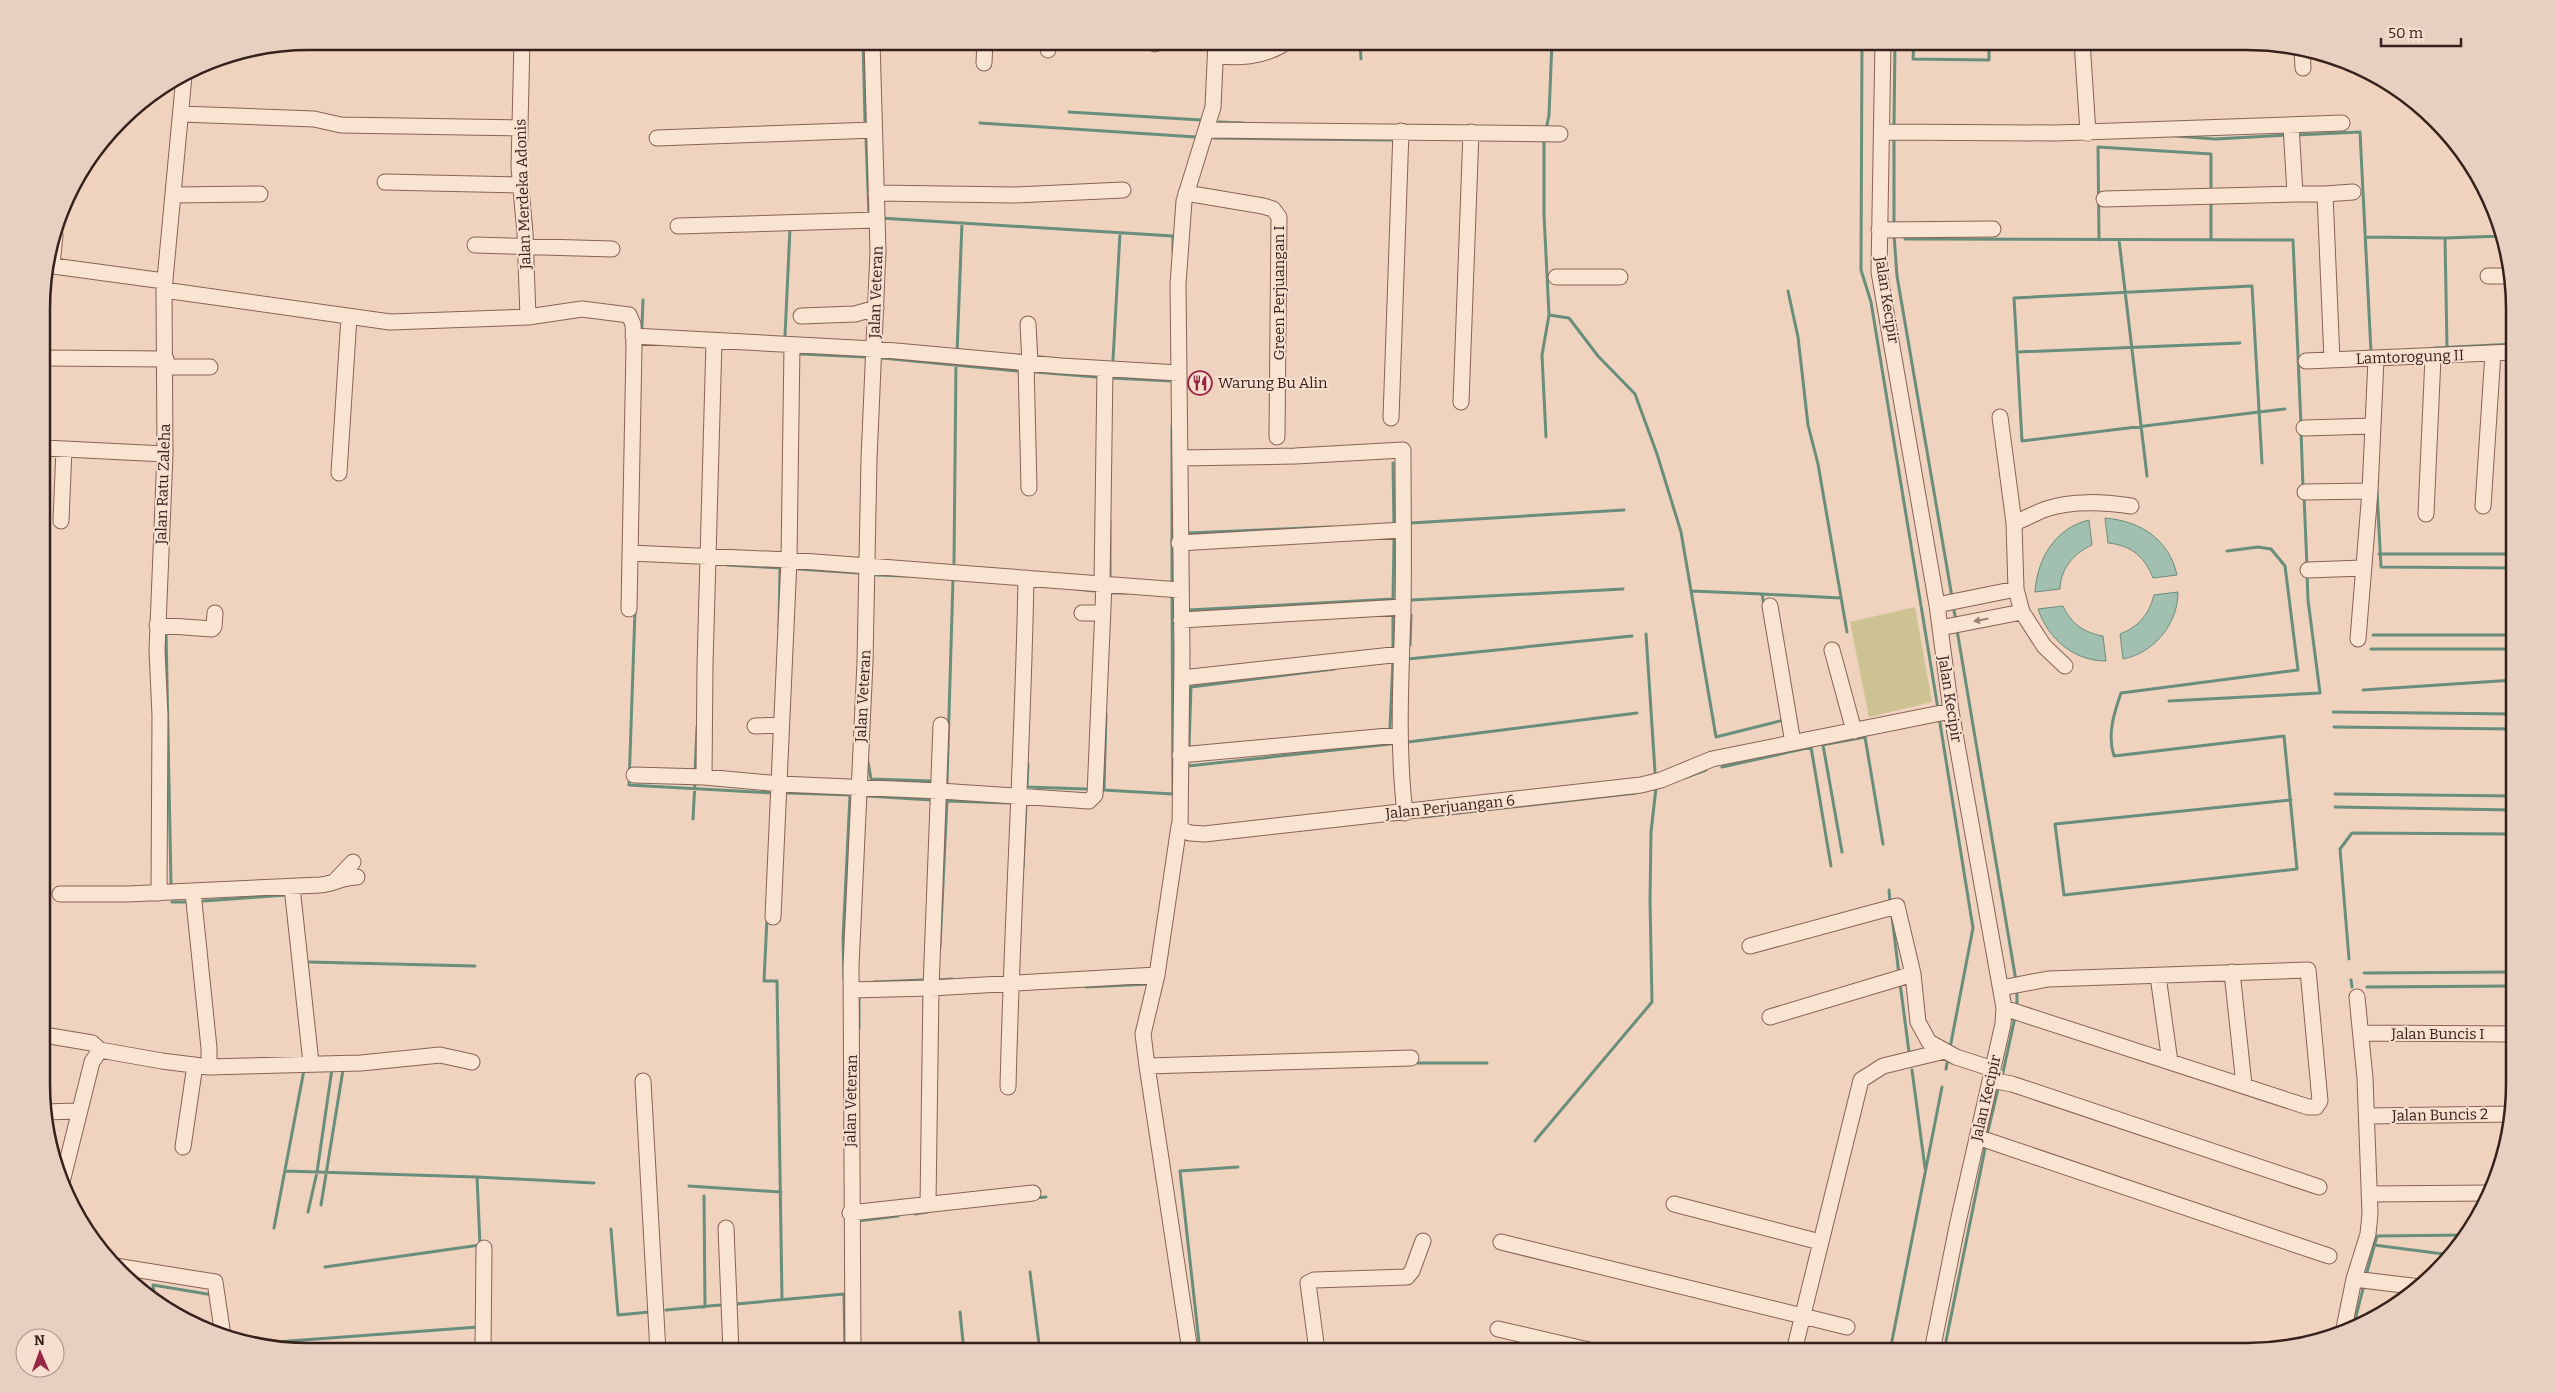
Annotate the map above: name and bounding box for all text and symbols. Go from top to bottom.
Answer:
scale bar [2381,15,2461,47]
text: 50 m [2388,24,2424,42]
street label: Jalan Merdeka Adonis [511,118,535,271]
street label: Green Perjuangan I [1270,225,1288,361]
street label: Jalan Veteran [865,245,887,340]
street label: Jalan Kecipir [1871,254,1903,345]
street label: Lamtorogung II [2355,346,2465,368]
restaurant icon: Warung Bu Alin [1187,370,1213,396]
place label: Warung Bu Alin [1218,374,1328,392]
street label: Jalan Ratu Zaleha [152,423,174,546]
one-way arrow [1973,616,1989,624]
street label: Jalan Veteran [852,649,874,744]
street label: Jalan Kecipir [1934,653,1966,744]
street label: Jalan Perjuangan 6 [1383,791,1516,823]
street label: Jalan Buncis I [2390,1025,2485,1043]
street label: Jalan Kecipir [1967,1053,2005,1144]
street label: Jalan Veteran [841,1054,861,1148]
street label: Jalan Buncis 2 [2391,1105,2488,1125]
north arrow [15,1328,65,1378]
text: N [34,1332,45,1349]

